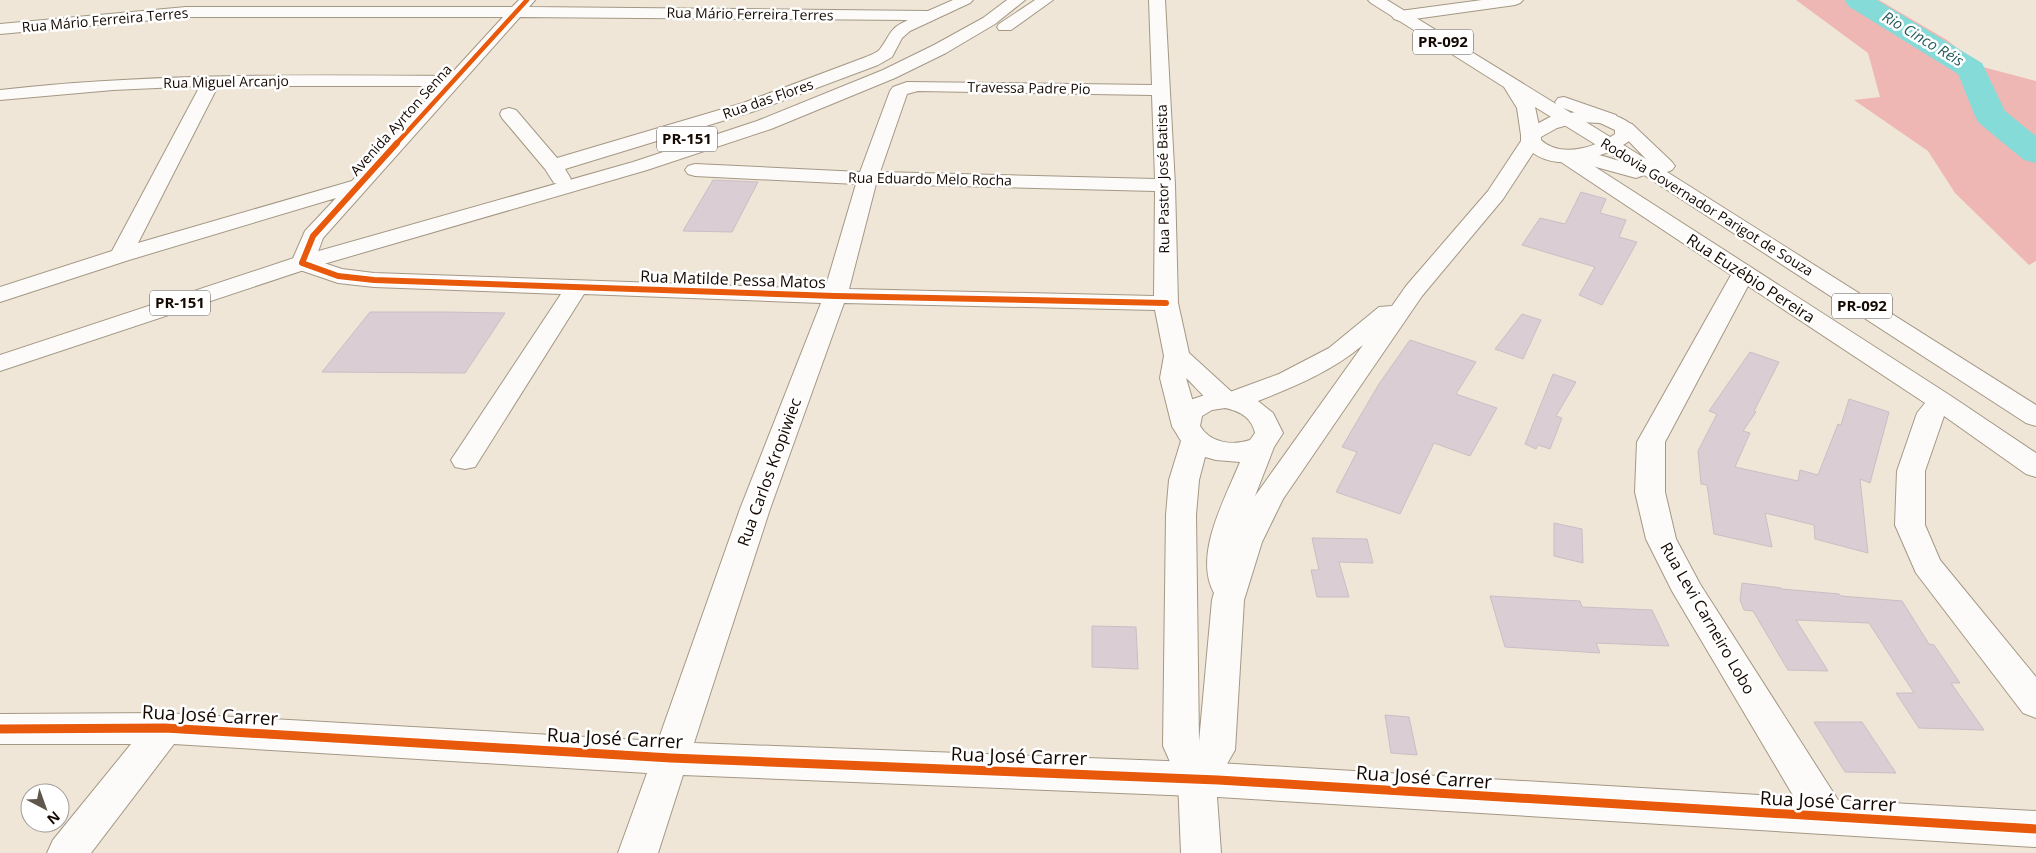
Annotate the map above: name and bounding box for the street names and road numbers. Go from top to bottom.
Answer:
street label: Rua Mário Ferreira Terres [21,3,189,36]
street label: Rua Mário Ferreira Terres [666,3,834,24]
road number: PR-092 [1413,30,1473,54]
street label: Avenida Ayrton Senna [346,60,456,179]
street label: Rua Miguel Arcanjo [163,71,289,92]
street label: Rua das Flores [720,74,816,123]
street label: Travessa Padre Pio [967,77,1091,98]
street label: Rua Pastor José Batista [1152,104,1173,254]
road number: PR-151 [657,126,717,152]
street label: Rodovia Governador Parigot de Souza [1597,133,1817,280]
street label: Rua Eduardo Melo Rocha [848,168,1012,189]
street label: Rua Euzébio Pereira [1682,228,1820,328]
street label: Rua Matilde Pessa Matos [640,265,826,293]
road number: PR-151 [150,290,210,316]
road number: PR-092 [1832,294,1892,318]
street label: Rua Carlos Kropiwiec [732,394,806,549]
street label: Rua Levi Carneiro Lobo [1655,538,1761,698]
street label: Rua José Carrer [141,698,279,732]
street label: Rua José Carrer [546,721,684,755]
street label: Rua José Carrer [950,741,1088,771]
street label: Rua José Carrer [1355,759,1493,795]
street label: Rua José Carrer [1759,784,1897,818]

